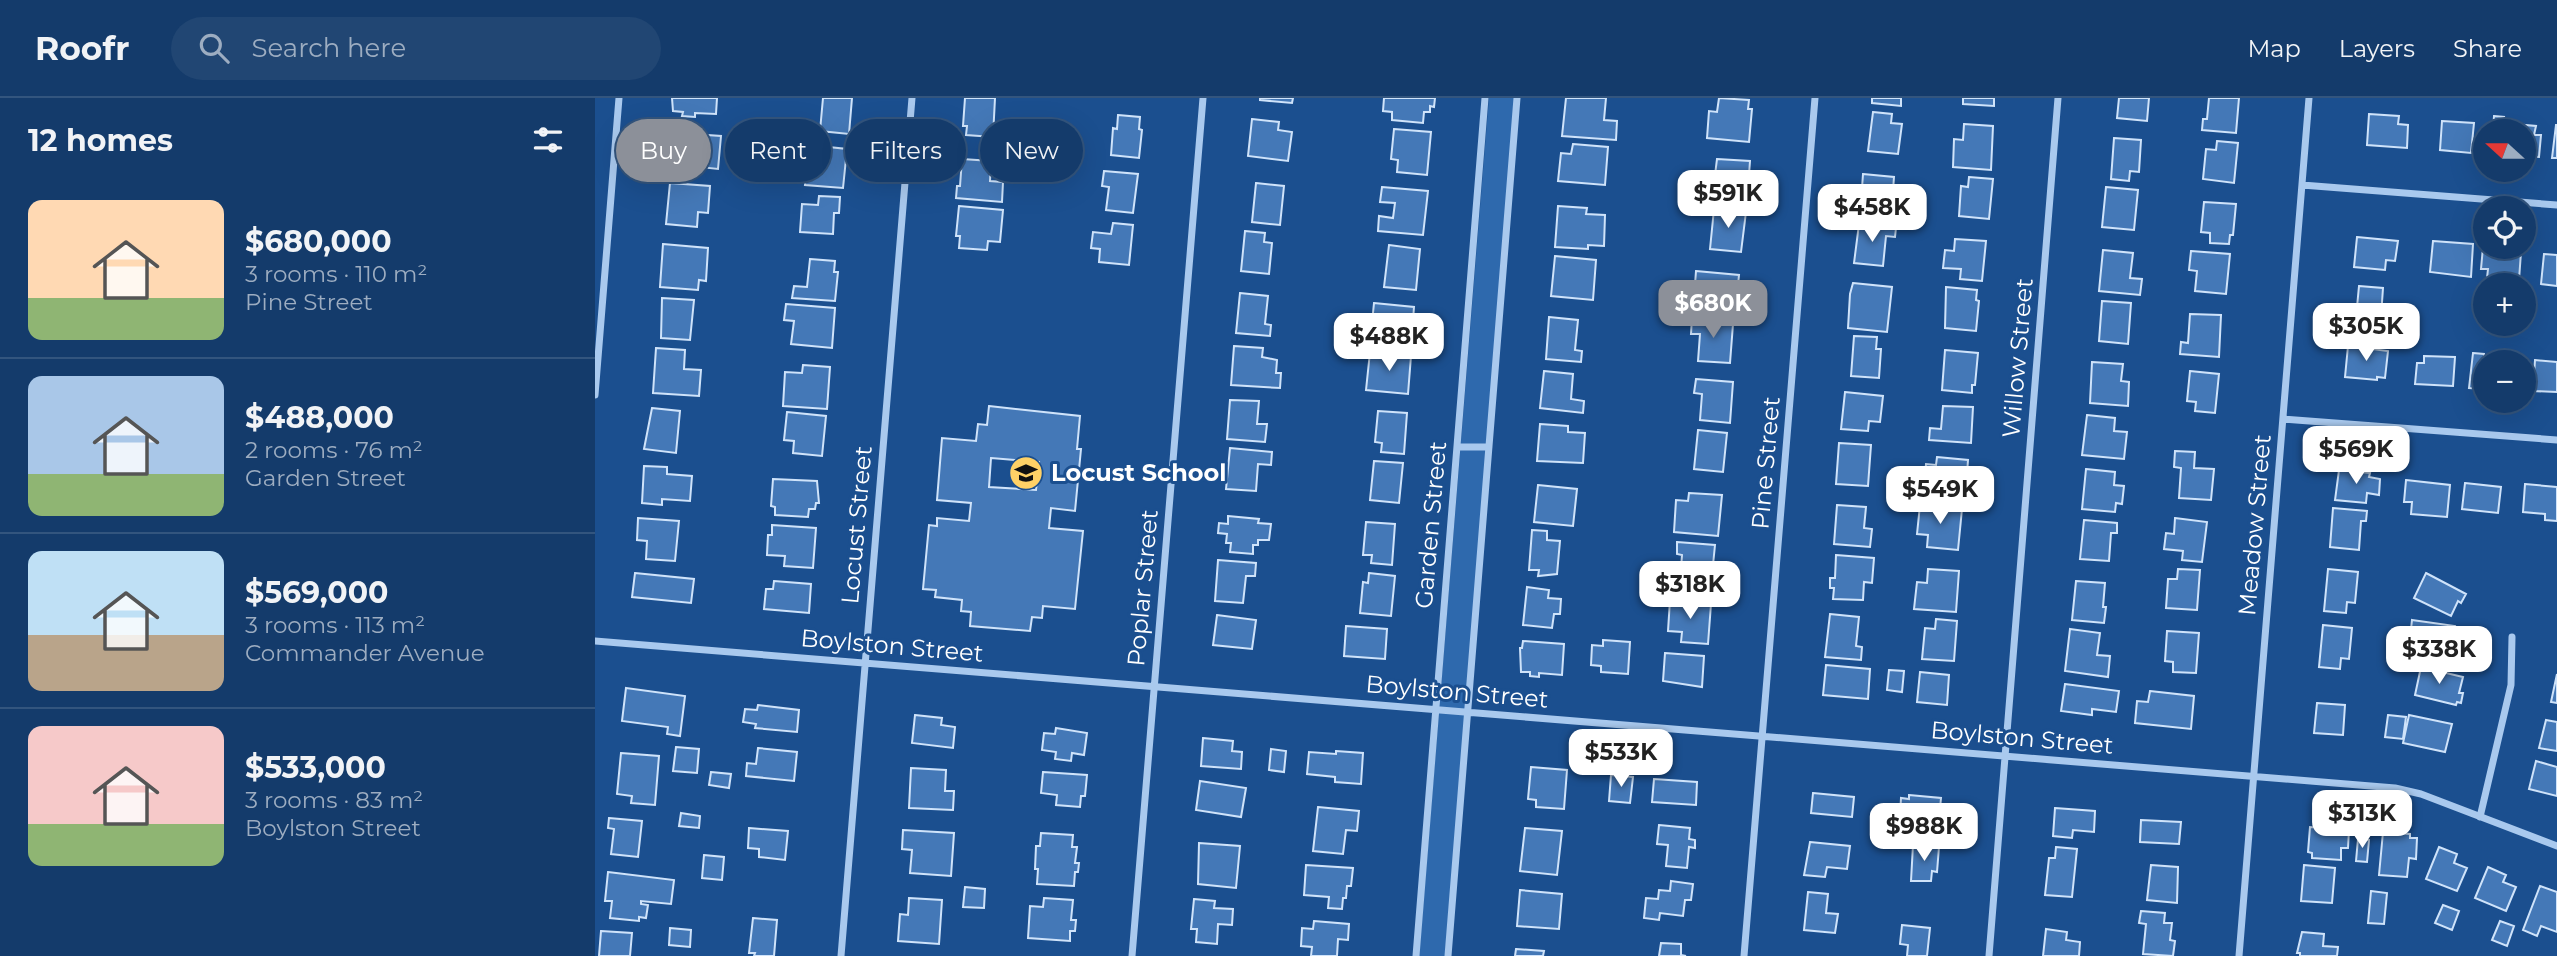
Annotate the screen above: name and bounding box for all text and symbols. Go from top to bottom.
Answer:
search box [171,17,661,80]
text: Roofr [35,28,129,68]
icon: search [195,29,233,67]
text: Search here [251,32,406,64]
text: Map [2247,34,2301,63]
text: Layers [2339,34,2415,63]
text: Share [2453,34,2522,63]
chip: Buy [616,119,711,182]
chip: Rent [725,119,831,182]
chip: Filters [845,119,966,182]
chip: New [980,119,1083,182]
north arrow [2473,119,2536,182]
map controls [2473,119,2536,413]
icon: filters [529,121,567,159]
text: 12 homes [28,122,173,159]
pin: $591K [1679,170,1777,230]
text: $591K [1694,179,1762,207]
pin: $458K [1823,184,1921,244]
text: $458K [1834,193,1910,221]
button: locate [2473,196,2536,259]
text: $680,000 [245,223,392,260]
icon: home [84,228,168,312]
text: 3 rooms · 110 m² [245,260,427,288]
button: + [2473,273,2536,336]
street label: Willow Street [1996,277,2039,439]
pin: $680K [1664,280,1762,340]
text: Pine Street [245,288,373,316]
text: $680K [1674,289,1752,317]
pin: $305K [2317,303,2415,363]
text: $305K [2329,312,2403,340]
pin: $488K [1340,314,1438,373]
text: $488K [1350,322,1428,350]
button: − [2473,350,2536,413]
street label: Pine Street [1745,395,1786,531]
text: $488,000 [245,399,394,436]
icon: home [84,404,168,488]
pin: $569K [2307,426,2405,486]
street label: Meadow Street [2232,433,2277,617]
text: $569K [2319,435,2393,463]
text: 2 rooms · 76 m² [245,436,423,464]
street label: Garden Street [1409,440,1452,610]
street label: Locust Street [835,444,878,605]
school or university icon: Locust School [1007,454,1045,492]
place label: Locust School [1051,458,1227,487]
text: Garden Street [245,464,406,492]
pin: $549K [1891,466,1989,526]
text: $549K [1902,475,1978,503]
street label: Poplar Street [1121,508,1164,668]
pin: $318K [1641,561,1739,621]
text: $318K [1655,570,1725,598]
text: $569,000 [245,574,388,611]
icon: home [84,579,168,663]
text: 3 rooms · 113 m² [245,611,425,639]
street label: Boylston Street [799,623,985,668]
pin: $338K [2390,626,2488,686]
text: $338K [2402,635,2476,663]
text: Commander Avenue [245,639,485,667]
street label: Boylston Street [1364,669,1550,714]
street label: Boylston Street [1929,715,2115,760]
pin: $533K [1572,730,1670,789]
text: $533K [1585,738,1657,766]
text: $533,000 [245,749,386,786]
icon: home [84,754,168,838]
text: 3 rooms · 83 m² [245,786,423,814]
pin: $313K [2313,790,2411,850]
text: $313K [2328,799,2396,827]
pin: $988K [1875,804,1973,863]
text: $988K [1886,812,1962,840]
text: Boylston Street [245,814,421,842]

